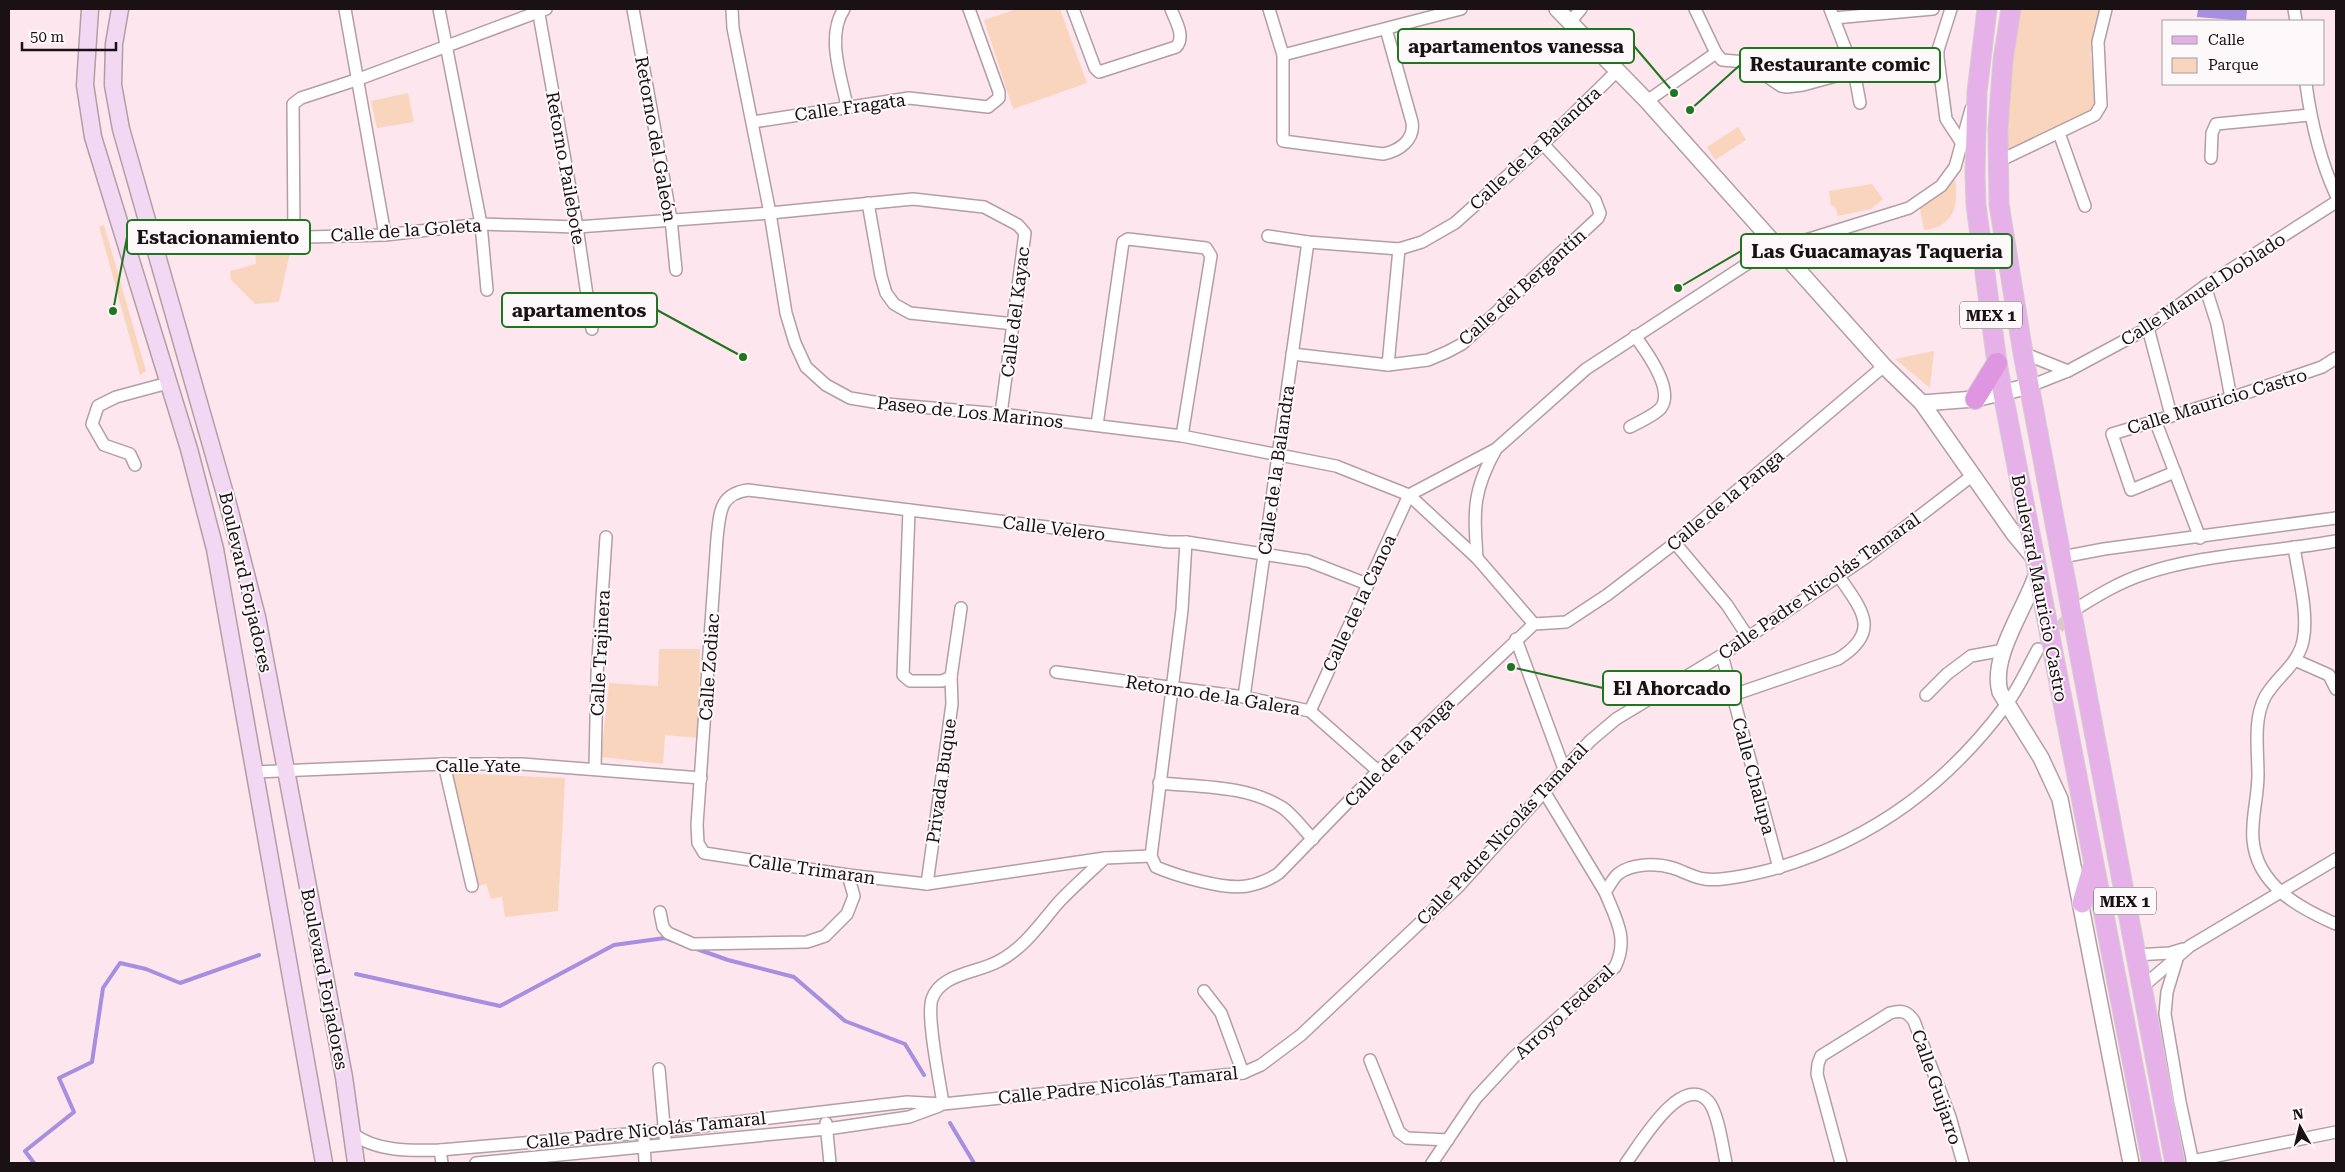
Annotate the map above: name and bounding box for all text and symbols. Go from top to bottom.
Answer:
scale bar [22,20,116,52]
legend [2162,20,2325,85]
text: 50 m [30,28,65,46]
callout: apartamentos vanessa [1398,29,1634,63]
text: Calle [2208,31,2244,49]
text: apartamentos vanessa [1408,35,1624,58]
callout: Restaurante comic [1740,48,1940,82]
text: Restaurante comic [1750,53,1930,76]
street label: Retorno del Galeón [631,54,681,224]
text: Parque [2208,56,2259,74]
street label: Calle de la Balandra [1465,82,1605,214]
street label: Calle Fragata [793,89,907,125]
street label: Retorno Pailebote [542,90,590,246]
street label: Calle de la Goleta [330,214,482,246]
callout: Estacionamiento [127,220,310,254]
street label: Calle del Bergantín [1454,224,1590,350]
text: Estacionamiento [137,226,299,249]
street label: Calle Manuel Doblado [2117,228,2289,350]
callout: Las Guacamayas Taqueria [1741,234,2012,268]
text: Las Guacamayas Taqueria [1751,240,2003,263]
street label: Calle del Kayac [997,245,1033,379]
callout: apartamentos [502,293,657,327]
text: apartamentos [512,299,646,322]
road number: MEX 1 [1960,302,2022,328]
street label: Calle Mauricio Castro [2125,364,2309,438]
street label: Calle de la Balandra [1254,384,1298,556]
street label: Paseo de Los Marinos [876,392,1064,432]
street label: Calle de la Panga [1662,445,1788,555]
street label: Boulevard Mauricio Castro [2008,472,2072,704]
street label: Boulevard Forjadores [215,490,277,674]
street label: Calle Padre Nicolás Tamaral [1714,508,1924,664]
street label: Calle Velero [1001,511,1107,545]
street label: Calle de la Canoa [1318,531,1400,675]
street label: Calle Trajinera [586,589,614,717]
street label: Calle Zodiac [695,613,723,721]
street label: Retorno de la Galera [1124,671,1302,719]
callout: El Ahorcado [1603,671,1741,705]
text: El Ahorcado [1613,677,1731,700]
street label: Calle de la Panga [1340,693,1458,811]
street label: Calle Chalupa [1728,715,1780,837]
street label: Privada Buque [922,717,960,845]
street label: Calle Padre Nicolás Tamaral [1412,738,1592,929]
street label: Calle Yate [435,755,521,776]
street label: Calle Trimaran [747,850,877,888]
street label: Boulevard Forjadores [297,886,353,1072]
road number: MEX 1 [2094,888,2156,914]
street label: Arroyo Federal [1510,960,1618,1063]
street label: Calle Guijarro [1907,1027,1967,1147]
street label: Calle Padre Nicolás Tamaral [997,1062,1239,1108]
north arrow [2275,1102,2325,1152]
text: N [2292,1105,2305,1123]
street label: Calle Padre Nicolás Tamaral [525,1107,767,1153]

